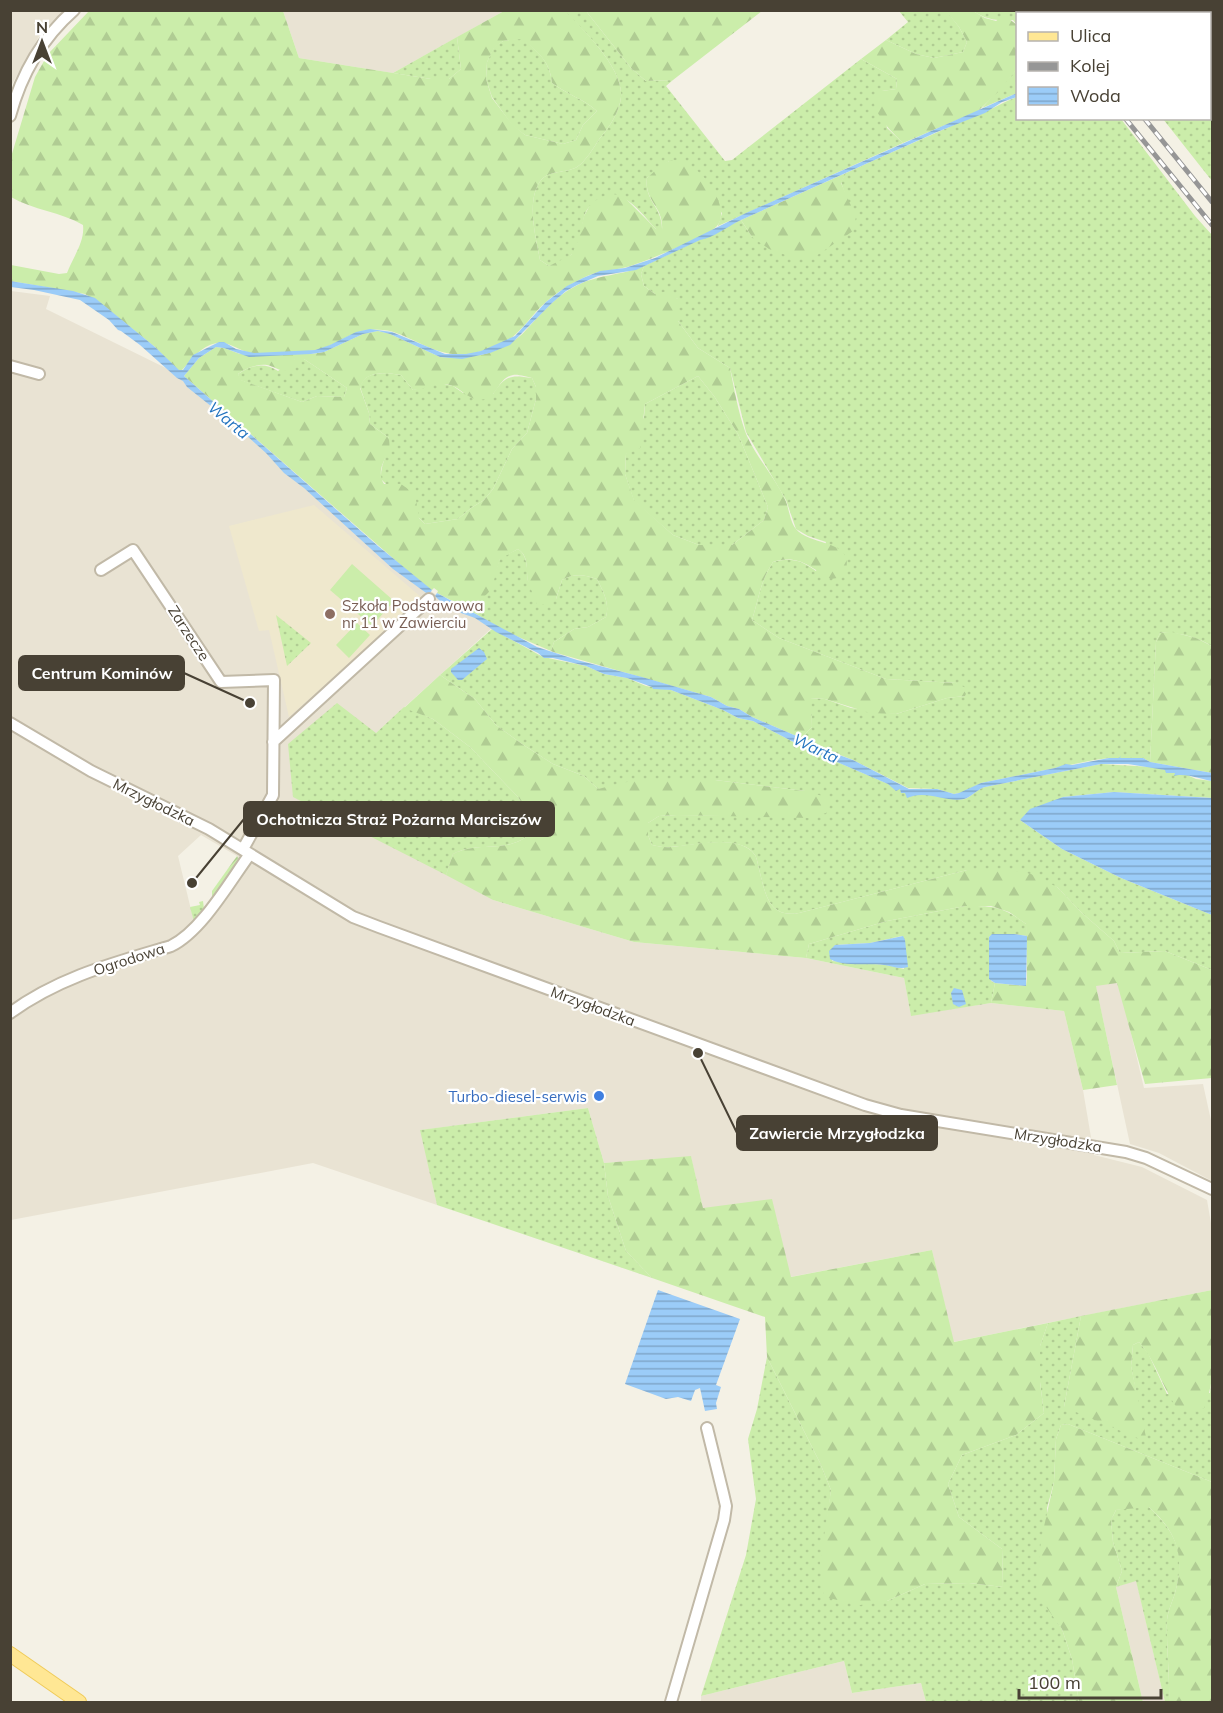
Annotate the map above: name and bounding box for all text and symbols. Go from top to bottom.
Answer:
north arrow [12,12,72,72]
legend [1016,12,1211,120]
text: N [36,17,48,37]
text: Ulica [1070,24,1111,47]
text: Kolej [1070,54,1110,77]
text: Woda [1070,84,1121,107]
water label: Warta [204,397,254,443]
place label: Szkoła Podstawowa nr 11 w Zawierciu [342,596,484,632]
street label: Zarzecze [164,602,214,664]
marker: Szkoła Podstawowa nr 11 w Zawierciu [323,607,337,621]
callout: Centrum Kominów [19,656,184,690]
text: Centrum Kominów [31,663,173,683]
water label: Warta [790,729,842,767]
street label: Mrzygłodzka [110,774,198,830]
callout: Ochotnicza Straż Pożarna Marciszów [244,802,554,836]
text: Ochotnicza Straż Pożarna Marciszów [256,809,542,829]
street label: Ogrodowa [91,939,167,979]
street label: Mrzygłodzka [548,982,638,1030]
place label: Turbo-diesel-serwis [449,1087,587,1106]
marker: Turbo-diesel-serwis [592,1089,606,1103]
callout: Zawiercie Mrzygłodzka [737,1116,937,1150]
text: Zawiercie Mrzygłodzka [749,1123,925,1143]
street label: Mrzygłodzka [1013,1124,1103,1156]
scale bar [1019,1662,1162,1700]
text: 100 m [1028,1671,1081,1694]

